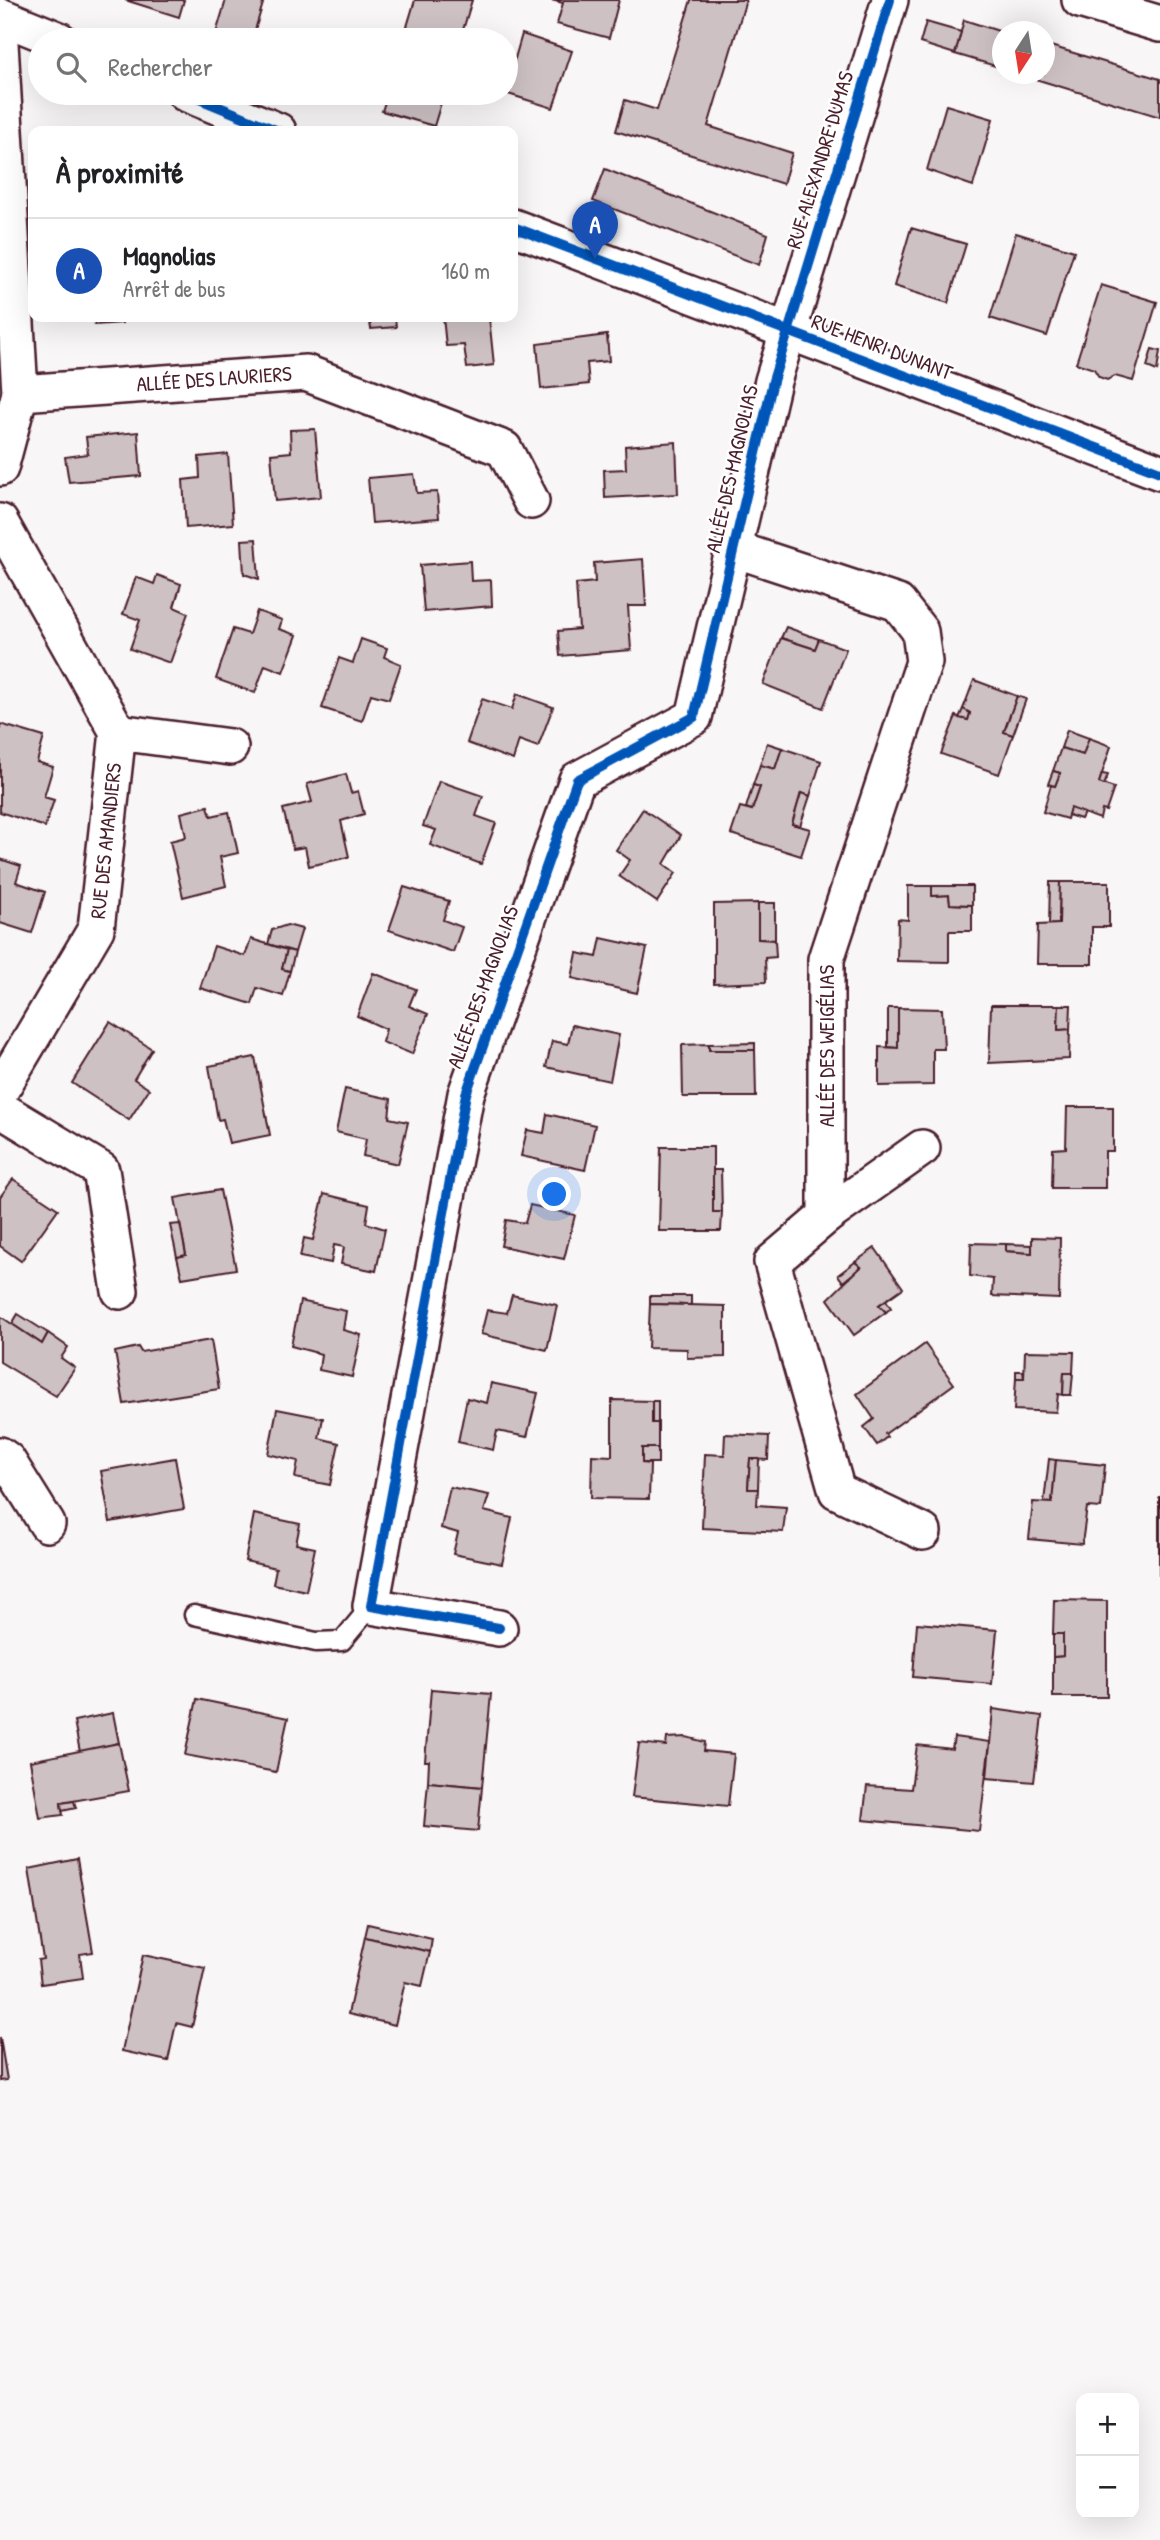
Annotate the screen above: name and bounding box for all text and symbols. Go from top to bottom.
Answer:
north arrow [992,21,1055,84]
search box [28,28,518,105]
icon: search [52,48,90,86]
text: Rechercher [108,49,213,84]
street label: RUE ALEXANDRE DUMAS [779,67,860,252]
text: À proximité [56,152,184,192]
pin: A [572,201,618,259]
text: Magnolias [123,238,215,273]
text: A [73,255,85,286]
text: 160 m [441,255,490,286]
text: Arrêt de bus [123,273,225,304]
street label: RUE HENRI DUNANT [808,306,958,387]
street label: ALLÉE DES LAURIERS [135,359,293,398]
street label: ALLÉE DES MAGNOLIAS [698,382,765,556]
street label: RUE DES AMANDIERS [83,761,128,920]
street label: ALLÉE DES MAGNOLIAS [440,901,526,1072]
street label: ALLÉE DES WEIGÉLIAS [812,965,841,1127]
your location [537,1177,571,1211]
map controls [1076,2393,1139,2519]
button: + [1076,2393,1139,2456]
button: − [1076,2456,1139,2519]

